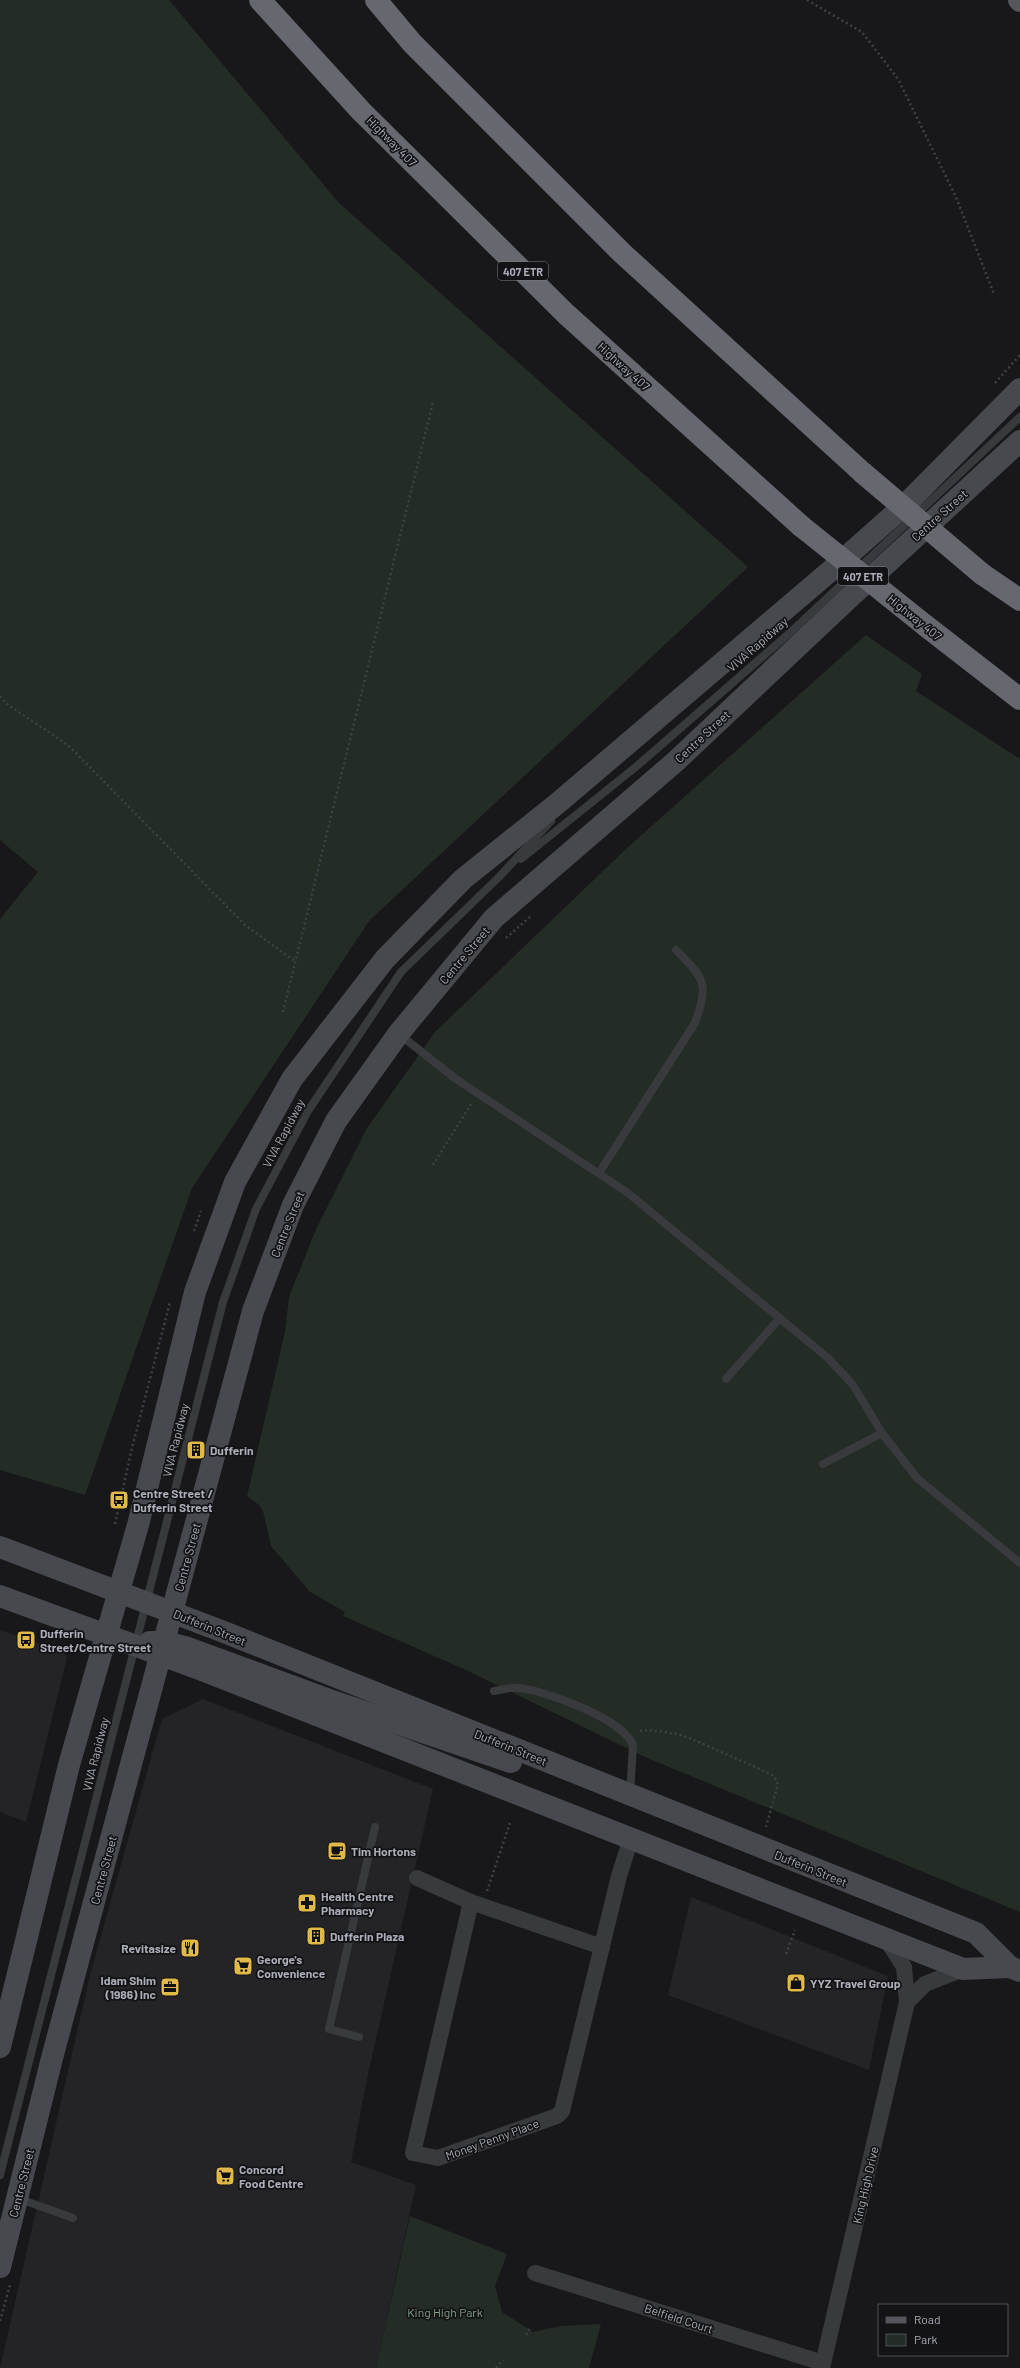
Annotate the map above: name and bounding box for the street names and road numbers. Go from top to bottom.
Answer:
street label: Highway 407 [364,113,420,169]
road number: 407 ETR [498,262,548,280]
street label: Highway 407 [595,339,653,393]
street label: Centre Street [908,486,970,544]
road number: 407 ETR [838,567,888,585]
street label: Highway 407 [885,591,945,643]
street label: VIVA Rapidway [724,614,790,674]
street label: Centre Street [671,707,733,765]
street label: Centre Street [436,924,492,986]
street label: VIVA Rapidway [259,1096,307,1170]
street label: Centre Street [267,1189,307,1259]
street label: VIVA Rapidway [159,1401,191,1478]
street label: Centre Street [171,1521,203,1593]
street label: Dufferin Street [172,1606,248,1648]
street label: VIVA Rapidway [79,1715,111,1792]
street label: Dufferin Street [473,1726,549,1768]
street label: Centre Street [87,1834,119,1906]
street label: Dufferin Street [773,1847,849,1889]
street label: Money Penny Place [443,2116,541,2162]
street label: King High Drive [849,2145,881,2225]
street label: Centre Street [6,2147,36,2219]
street label: Belfield Court [643,2300,715,2336]

